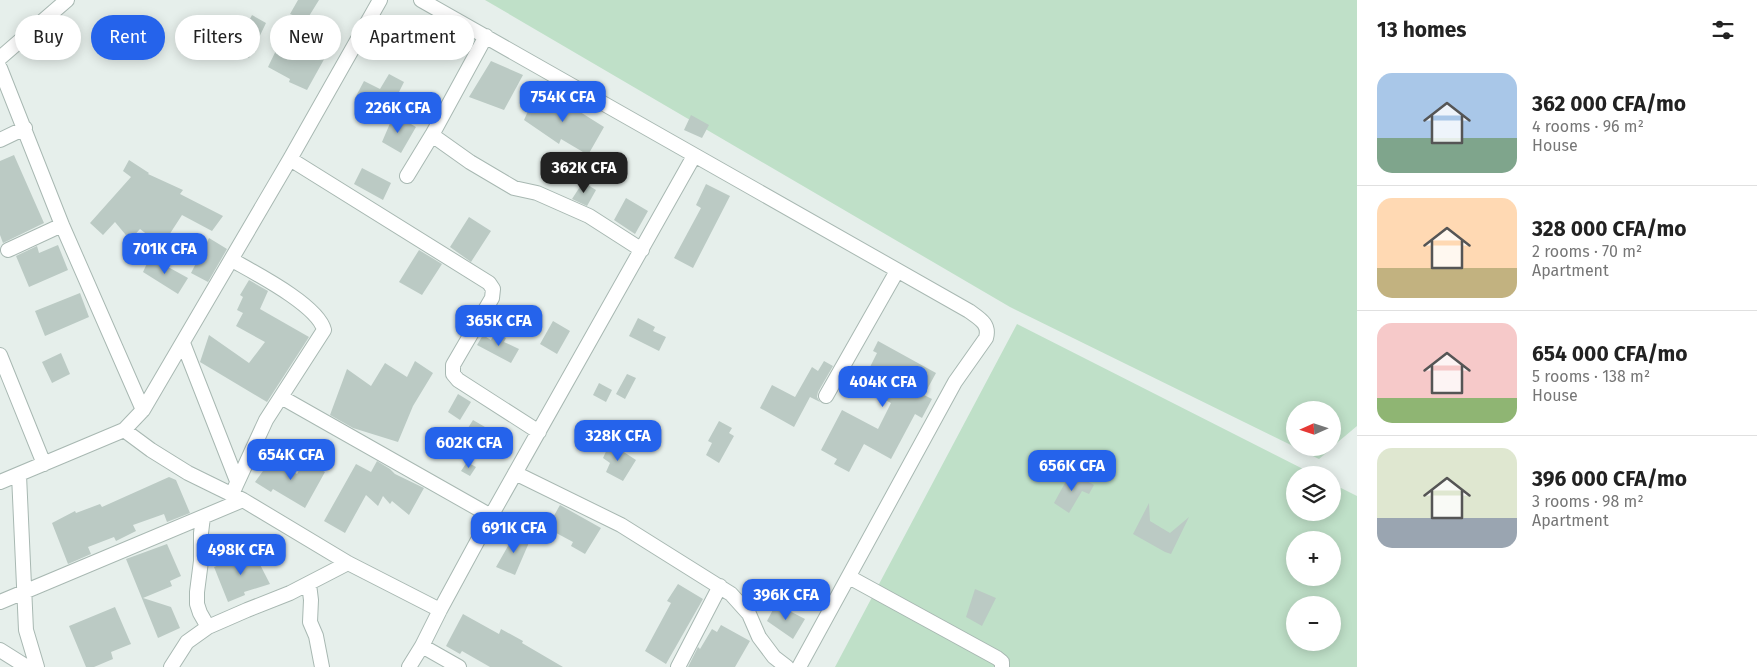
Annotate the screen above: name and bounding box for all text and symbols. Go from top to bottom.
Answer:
chip: Buy [15,15,81,60]
chip: Rent [91,15,165,60]
chip: Filters [175,15,260,60]
chip: New [270,15,341,60]
chip: Apartment [351,15,474,60]
icon: filters [1709,16,1737,44]
text: 13 homes [1377,17,1467,43]
pin: 754K CFA [511,80,615,123]
text: 754K CFA [531,87,595,106]
text: 362 000 CFA/mo [1532,91,1686,117]
pin: 226K CFA [346,92,450,134]
icon: home [1417,93,1477,153]
text: 226K CFA [365,98,431,117]
text: 4 rooms · 96 m² [1532,117,1644,136]
text: House [1532,136,1578,155]
pin: 362K CFA [532,152,636,194]
text: 362K CFA [552,158,616,177]
text: 328 000 CFA/mo [1532,216,1687,242]
icon: home [1417,218,1477,278]
pin: 701K CFA [113,232,217,275]
text: 701K CFA [133,239,197,258]
text: 2 rooms · 70 m² [1532,242,1642,261]
text: Apartment [1532,261,1609,280]
pin: 365K CFA [447,304,551,347]
text: 365K CFA [466,311,532,330]
text: 654 000 CFA/mo [1532,341,1688,367]
icon: home [1417,343,1477,403]
pin: 404K CFA [831,366,935,408]
text: 5 rooms · 138 m² [1532,367,1650,386]
text: 404K CFA [850,372,917,391]
text: House [1532,386,1578,405]
north arrow [1286,401,1341,456]
map controls [1286,401,1341,651]
pin: 328K CFA [566,420,670,462]
pin: 602K CFA [417,426,521,469]
text: 328K CFA [585,426,651,445]
text: 602K CFA [436,433,502,452]
pin: 654K CFA [239,438,343,481]
text: 654K CFA [258,445,324,464]
pin: 656K CFA [1020,450,1124,492]
text: 656K CFA [1039,456,1105,475]
button: layers [1286,466,1341,521]
text: 396 000 CFA/mo [1532,466,1687,492]
icon: home [1417,468,1477,528]
text: 3 rooms · 98 m² [1532,492,1644,511]
text: Apartment [1532,511,1609,530]
pin: 691K CFA [462,512,566,554]
text: 691K CFA [482,518,546,537]
button: + [1286,531,1341,586]
pin: 498K CFA [189,534,293,576]
text: 498K CFA [208,540,274,559]
pin: 396K CFA [734,578,838,621]
text: 396K CFA [753,585,819,604]
button: − [1286,596,1341,651]

